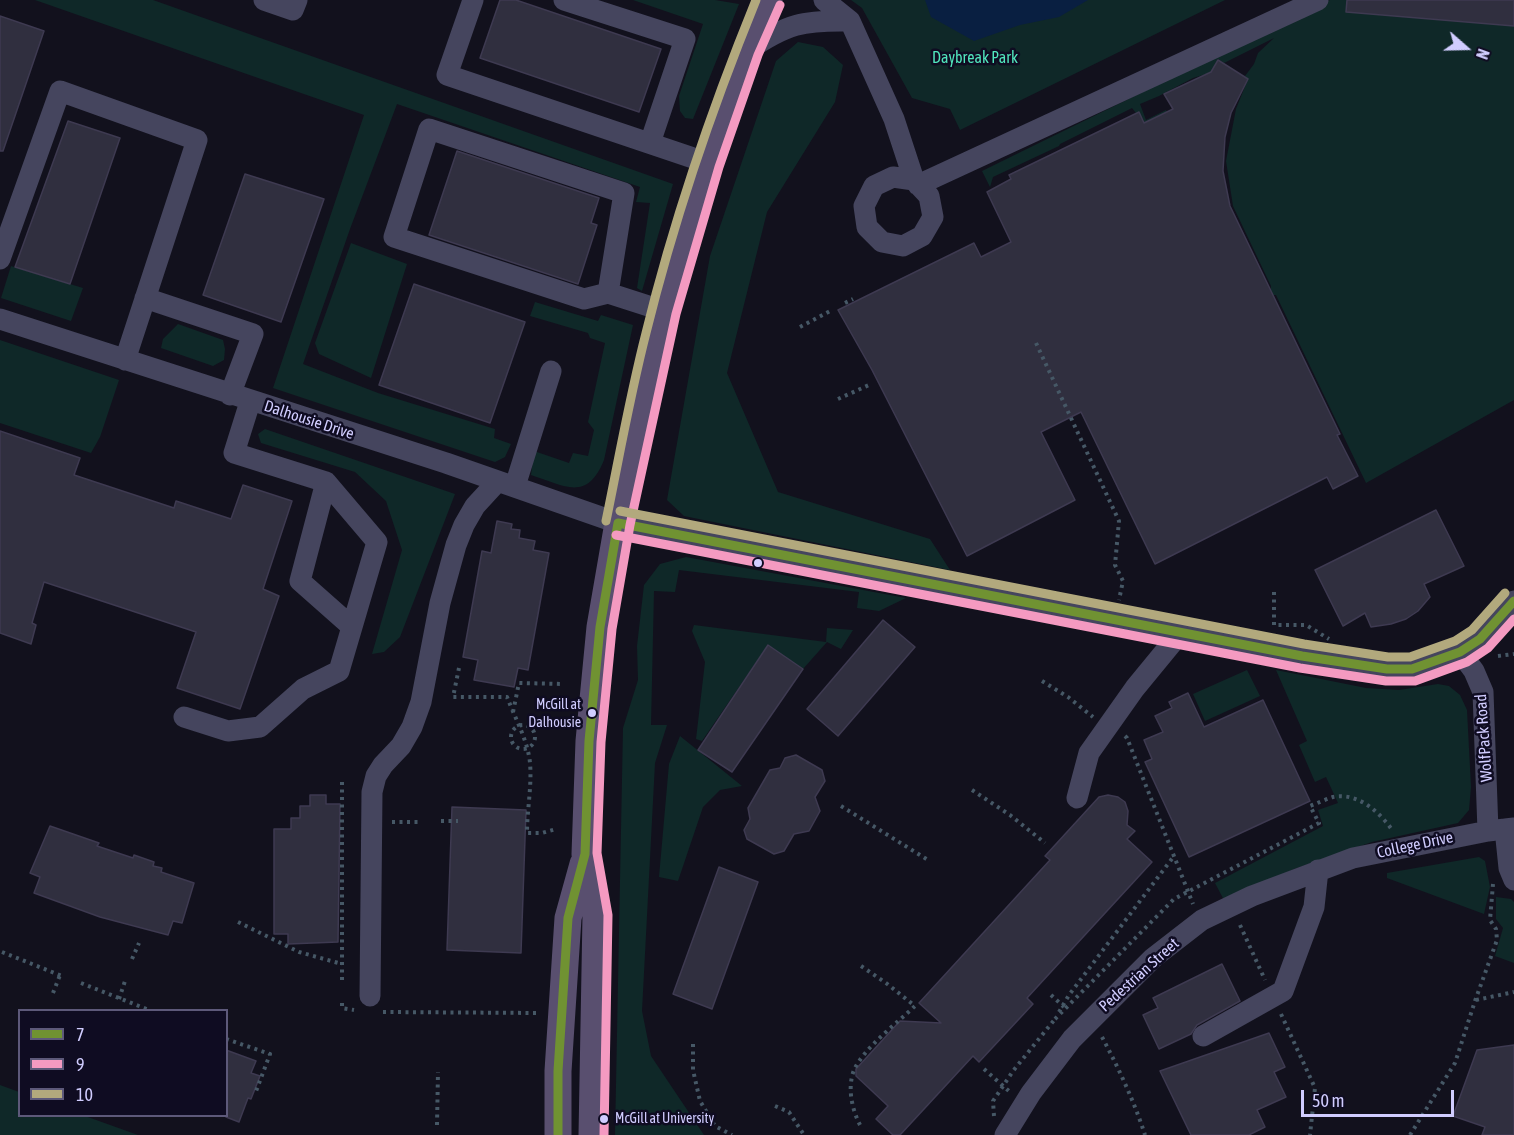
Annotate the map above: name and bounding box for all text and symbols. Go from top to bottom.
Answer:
north arrow [1436,18,1496,78]
text: N [1473,47,1493,62]
park label: Daybreak Park [932,48,1018,68]
street label: Dalhousie Drive [262,396,356,444]
unlabelled marker [752,557,764,569]
street label: WolfPack Road [1471,693,1497,783]
place label: McGill at Dalhousie [528,697,581,730]
marker: McGill at Dalhousie [586,707,598,719]
street label: College Drive [1375,828,1455,862]
street label: Pedestrian Street [1095,934,1183,1016]
legend [18,1009,228,1117]
text: 7 [76,1024,84,1045]
text: 9 [76,1054,84,1075]
scale bar [1304,1078,1457,1116]
text: 10 [76,1084,93,1105]
text: 50 m [1312,1090,1344,1111]
place label: McGill at University [615,1111,714,1127]
marker: McGill at University [598,1113,610,1125]

